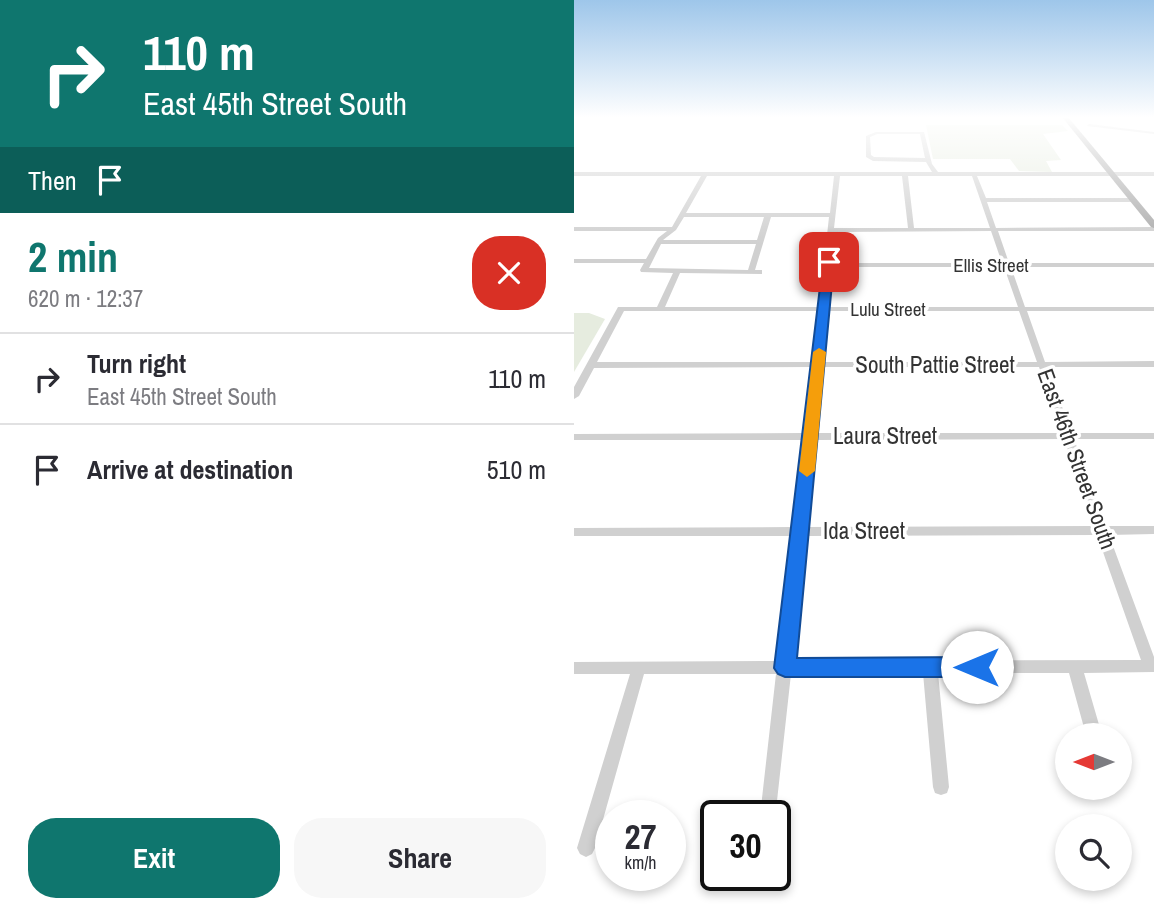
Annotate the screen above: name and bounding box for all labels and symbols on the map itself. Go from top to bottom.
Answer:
pin [799,232,859,292]
street label: Ellis Street [953,252,1029,278]
street label: Lulu Street [850,296,926,322]
street label: South Pattie Street [855,349,1015,380]
street label: East 46th Street South [1030,364,1124,553]
street label: Laura Street [833,420,937,451]
street label: Ida Street [823,515,905,546]
position arrow [940,630,1014,704]
north arrow [1055,723,1132,800]
speed limit sign: 30 [700,800,791,891]

